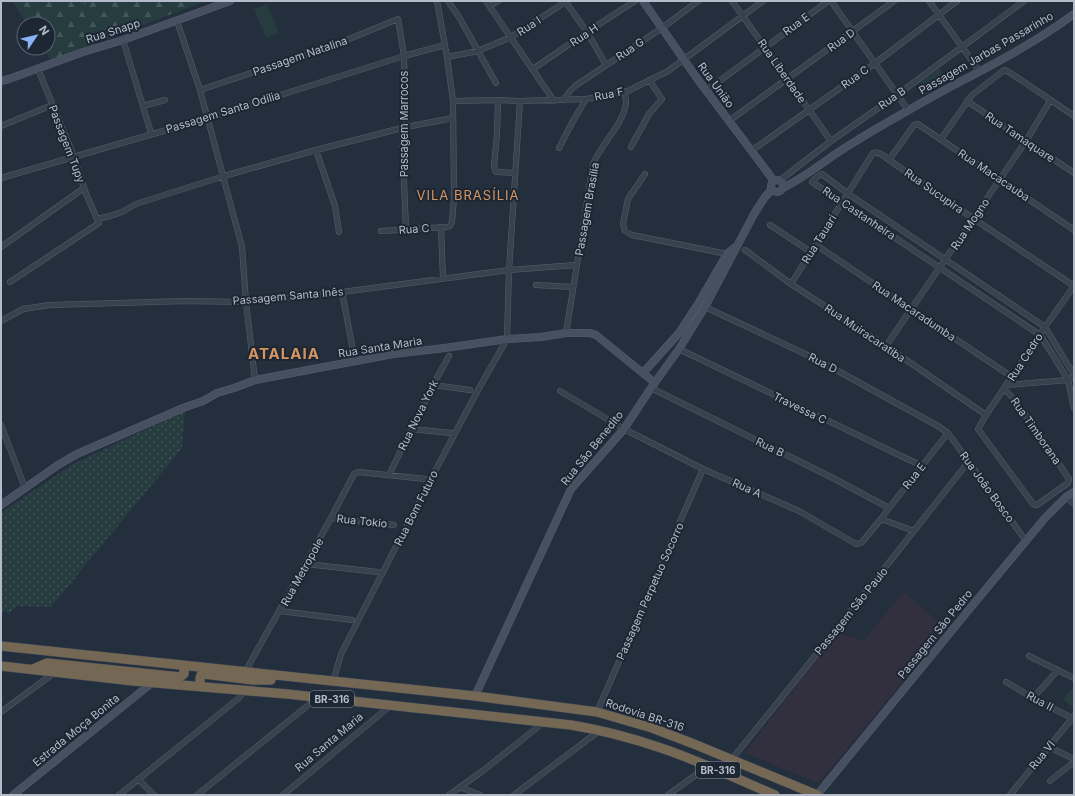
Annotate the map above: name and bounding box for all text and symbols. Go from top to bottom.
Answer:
street label: Passagem Jarbas Passarinho [916,8,1056,97]
street label: Rua E [780,10,812,38]
street label: Rua I [514,13,544,39]
north arrow [16,16,56,56]
street label: Rua Snapp [84,16,142,46]
street label: Rua H [567,21,601,49]
text: N [36,23,52,38]
street label: Rua D [824,25,858,55]
street label: Passagem Natalina [251,33,349,79]
street label: Rua G [613,35,647,63]
street label: Rua Liberdade [755,36,809,106]
street label: Rua União [695,59,737,111]
street label: Rua C [838,62,872,92]
street label: Passagem Marrocos [397,71,411,177]
street label: Rua F [593,84,625,104]
street label: Rua B [876,84,908,112]
street label: Passagem Santa Odília [164,88,282,136]
street label: Passagem Tupy [46,103,88,185]
street label: Rua Tamaquare [983,109,1057,165]
street label: Rua Macacauba [955,146,1033,204]
street label: Passagem Brasília [572,161,602,257]
street label: Rua Sucupira [902,165,966,217]
street label: Rua Castanheira [820,183,898,243]
district label: VILA BRASÍLIA [417,187,519,203]
street label: Rua Mogno [948,195,993,252]
street label: Rua Tauari [798,212,840,266]
street label: Rua C [398,221,430,237]
street label: Rua Macaradumba [870,278,958,344]
street label: Passagem Santa Inês [232,284,344,308]
street label: Rua Muiracaratiba [822,301,908,365]
street label: Rua Cedro [1004,330,1046,384]
street label: Rua Santa Maria [337,333,423,361]
district label: ATALAIA [248,344,320,363]
street label: Rua D [806,350,840,376]
street label: Rua Nova York [395,378,441,452]
street label: Travessa C [771,389,829,427]
street label: Rua Timborana [1008,395,1064,467]
street label: Rua São Benedito [558,408,627,488]
street label: Rua B [753,434,787,460]
street label: Rua João Bosco [957,449,1018,525]
street label: Rua E [899,460,929,492]
street label: Rua Bom Futuro [391,468,441,548]
street label: Rua A [730,475,764,501]
street label: Rua Tokio [336,511,388,531]
street label: Passagem Perpetuo Socorro [613,520,687,662]
street label: Rua Metropole [278,535,326,609]
street label: Passagem São Paulo [811,564,891,658]
street label: Passagem São Pedro [895,586,975,681]
street label: Rua II [1024,688,1056,714]
street label: Estrada Moça Bonita [30,691,122,769]
road number: BR-316 [310,691,354,707]
street label: Rodovia BR-316 [604,696,686,734]
street label: Rua Santa Maria [292,709,366,775]
street label: Rua VI [1026,738,1058,772]
road number: BR-316 [696,762,740,778]

